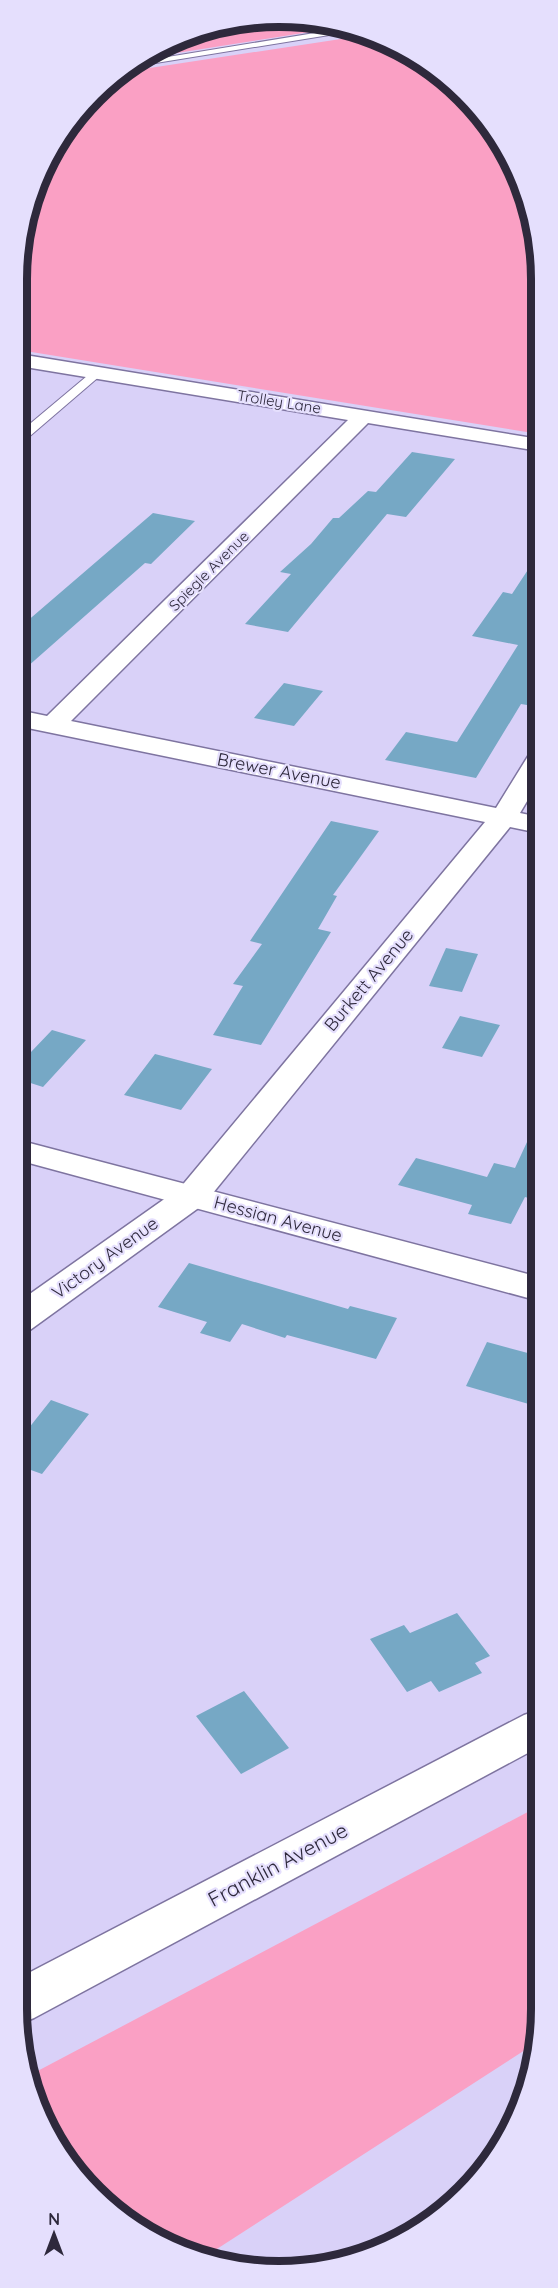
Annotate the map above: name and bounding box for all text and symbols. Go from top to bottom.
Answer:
street label: Trolley Lane [236,386,322,418]
street label: Spiegle Avenue [165,527,253,615]
street label: Brewer Avenue [215,747,343,794]
street label: Burkett Avenue [319,924,418,1036]
street label: Hessian Avenue [212,1190,345,1247]
street label: Victory Avenue [47,1211,162,1304]
street label: Franklin Avenue [203,1816,352,1912]
north arrow [24,2204,84,2264]
text: N [48,2209,60,2229]

